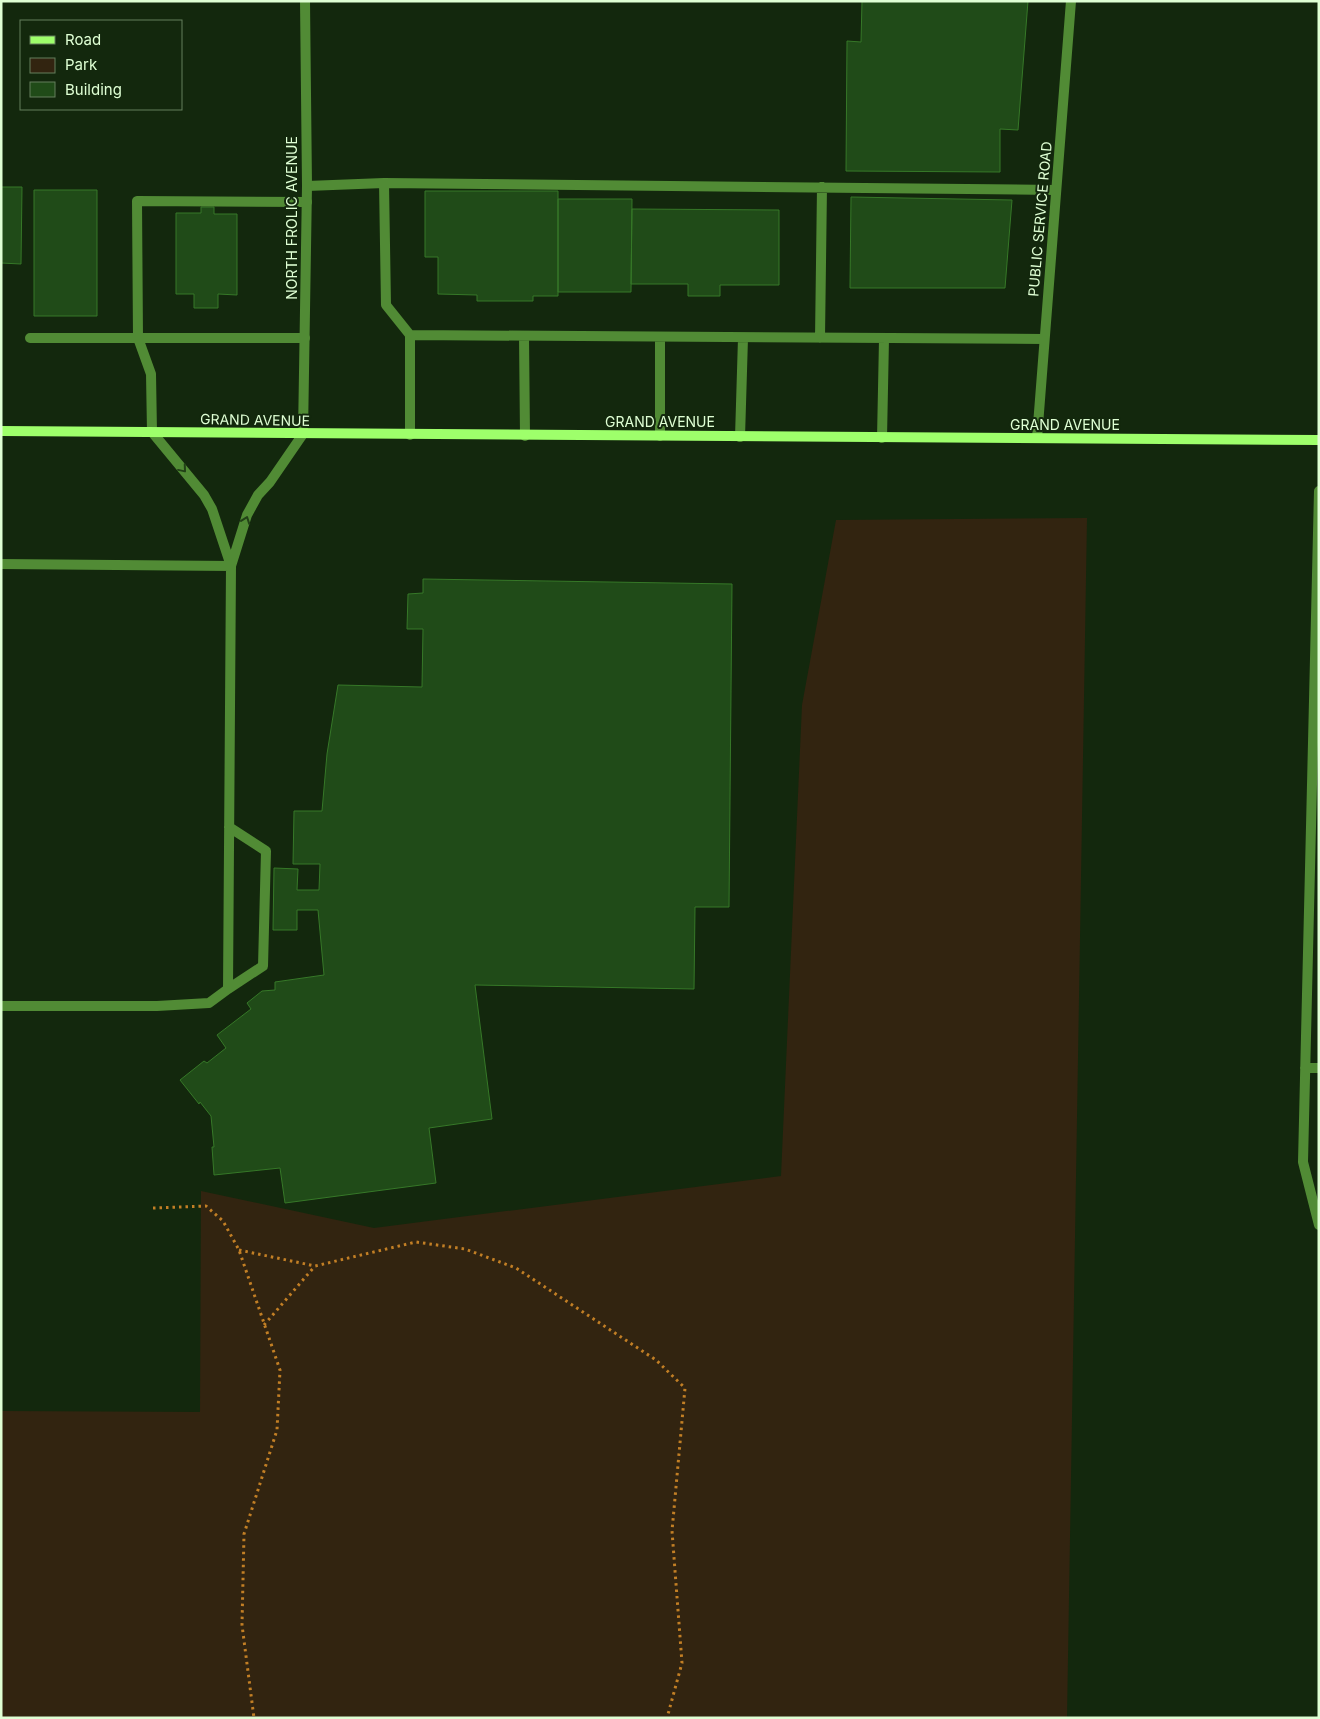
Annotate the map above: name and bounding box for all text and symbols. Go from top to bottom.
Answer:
legend [20,20,182,110]
text: Road [65,30,101,49]
text: Park [65,55,98,74]
text: Building [65,80,122,99]
street label: NORTH FROLIC AVENUE [283,136,300,300]
street label: PUBLIC SERVICE ROAD [1024,141,1055,297]
street label: GRAND AVENUE [200,410,310,429]
street label: GRAND AVENUE [605,413,715,430]
street label: GRAND AVENUE [1010,416,1120,433]
one-way arrow [178,464,187,473]
one-way arrow [240,516,250,525]

